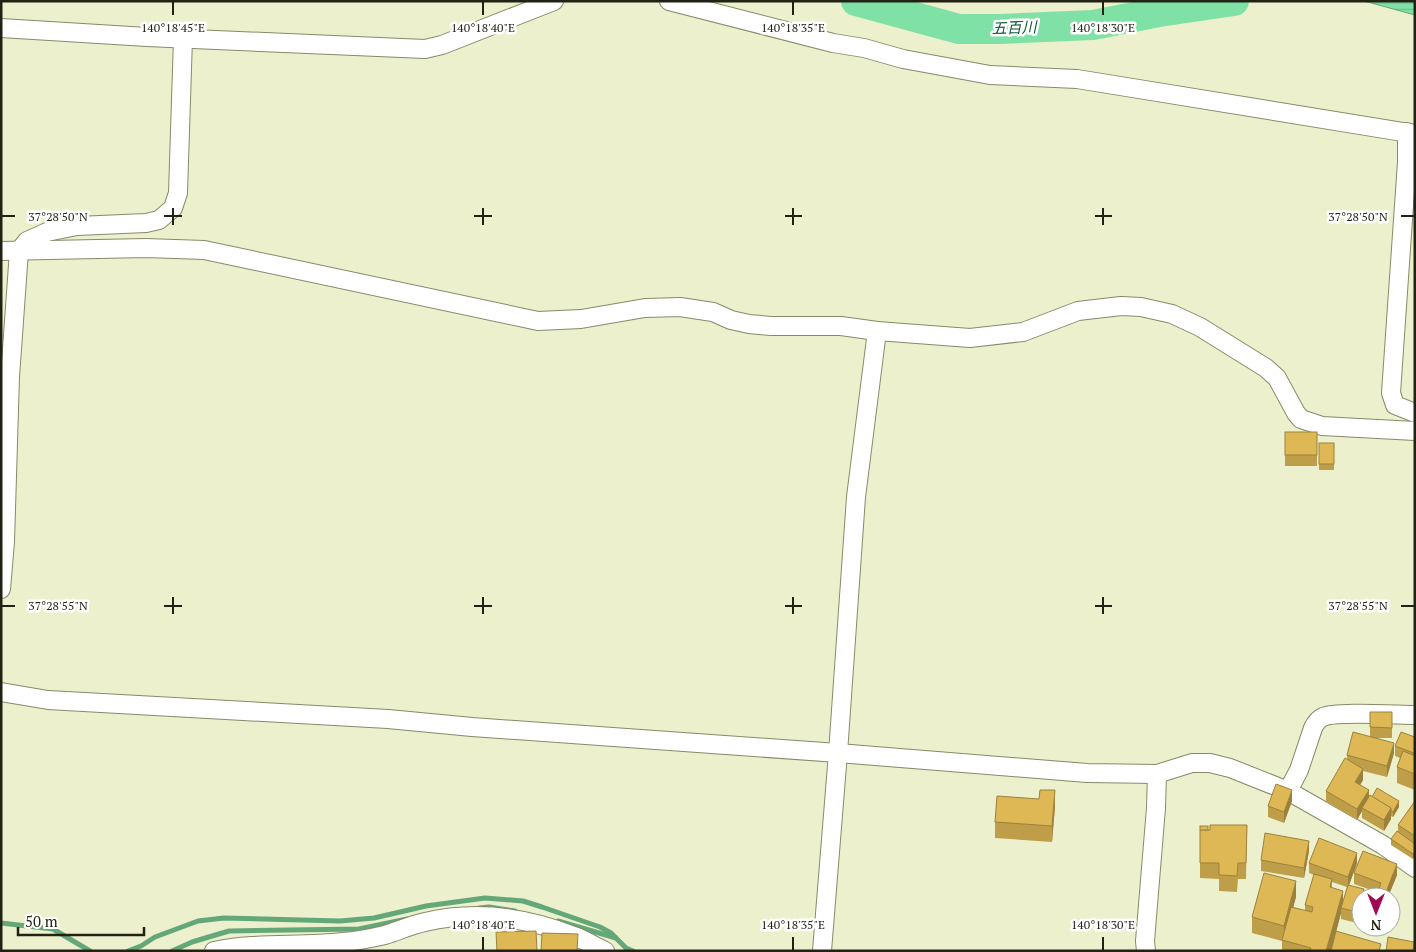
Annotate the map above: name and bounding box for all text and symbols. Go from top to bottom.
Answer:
water label: 五百川 [991,16,1039,38]
text: 140°18'45"E [141,20,205,35]
text: 140°18'40"E [451,20,515,35]
text: 140°18'35"E [761,20,825,35]
text: 140°18'30"E [1071,20,1135,35]
text: 37°28'50"N [28,209,88,224]
text: 37°28'50"N [1328,209,1388,224]
text: 37°28'55"N [28,598,88,613]
text: 37°28'55"N [1328,598,1388,613]
north arrow [1351,887,1401,937]
scale bar [18,904,144,936]
text: 50 m [25,911,58,931]
text: N [1370,916,1381,935]
text: 140°18'40"E [451,917,515,932]
text: 140°18'35"E [761,917,825,932]
text: 140°18'30"E [1071,917,1135,932]

